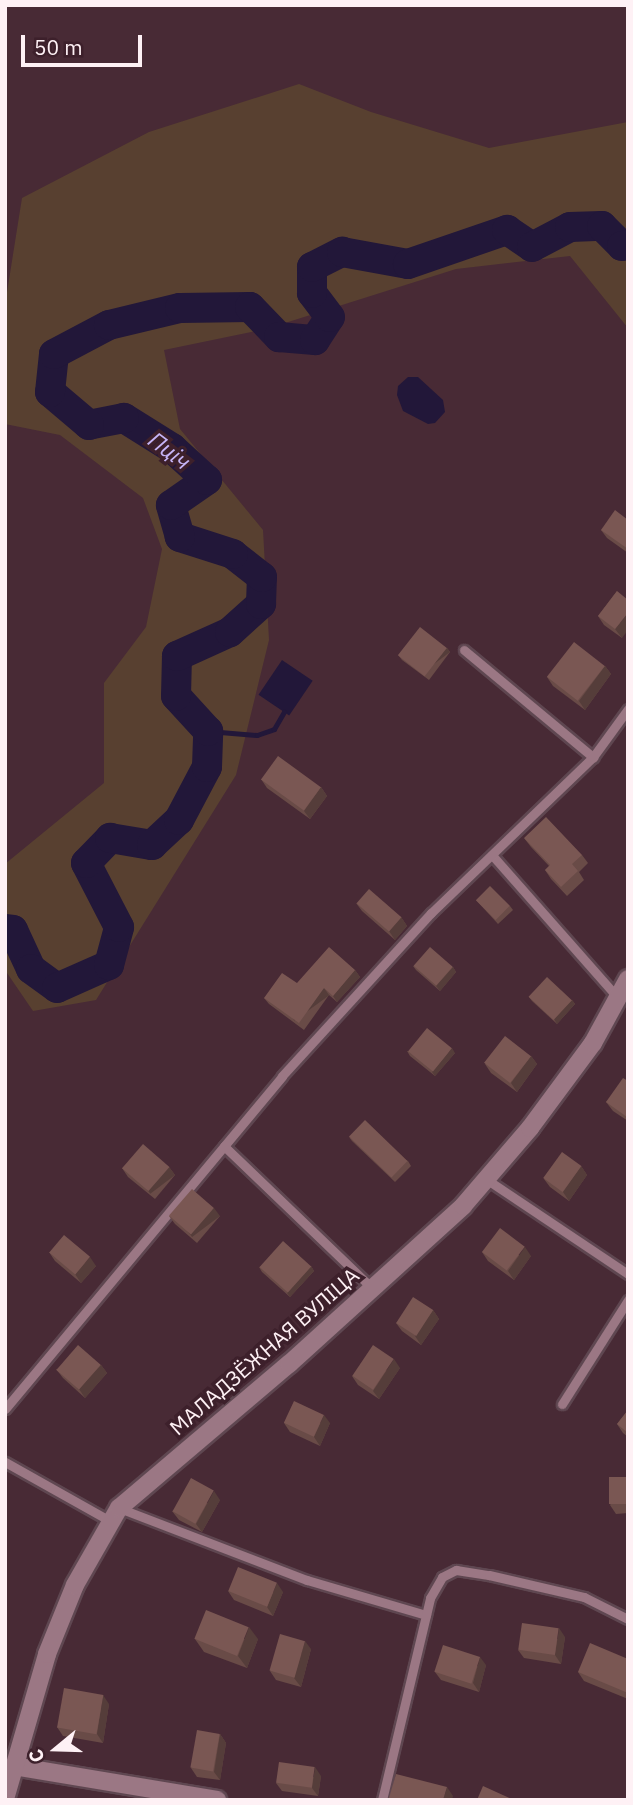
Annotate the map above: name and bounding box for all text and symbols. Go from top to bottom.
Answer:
scale bar [24,21,145,65]
text: 50 m [34,33,83,61]
water label: Пціч [143,425,197,475]
street label: МАЛАДЗЁЖНАЯ ВУЛІЦА [164,1262,364,1440]
north arrow [21,1714,91,1784]
text: С [23,1746,50,1766]

